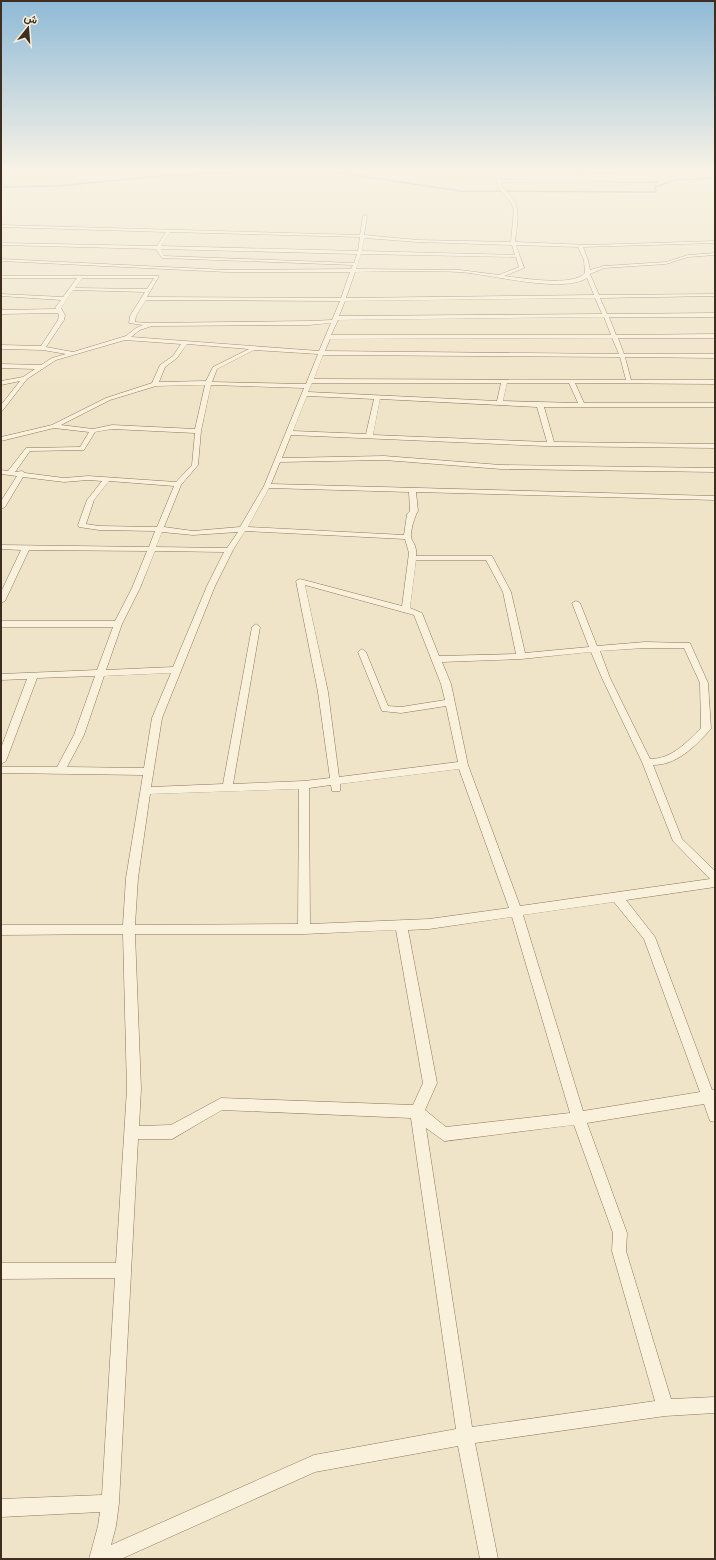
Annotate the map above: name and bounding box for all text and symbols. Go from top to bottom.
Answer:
north arrow [8,8,48,48]
text: ش [23,9,40,27]

